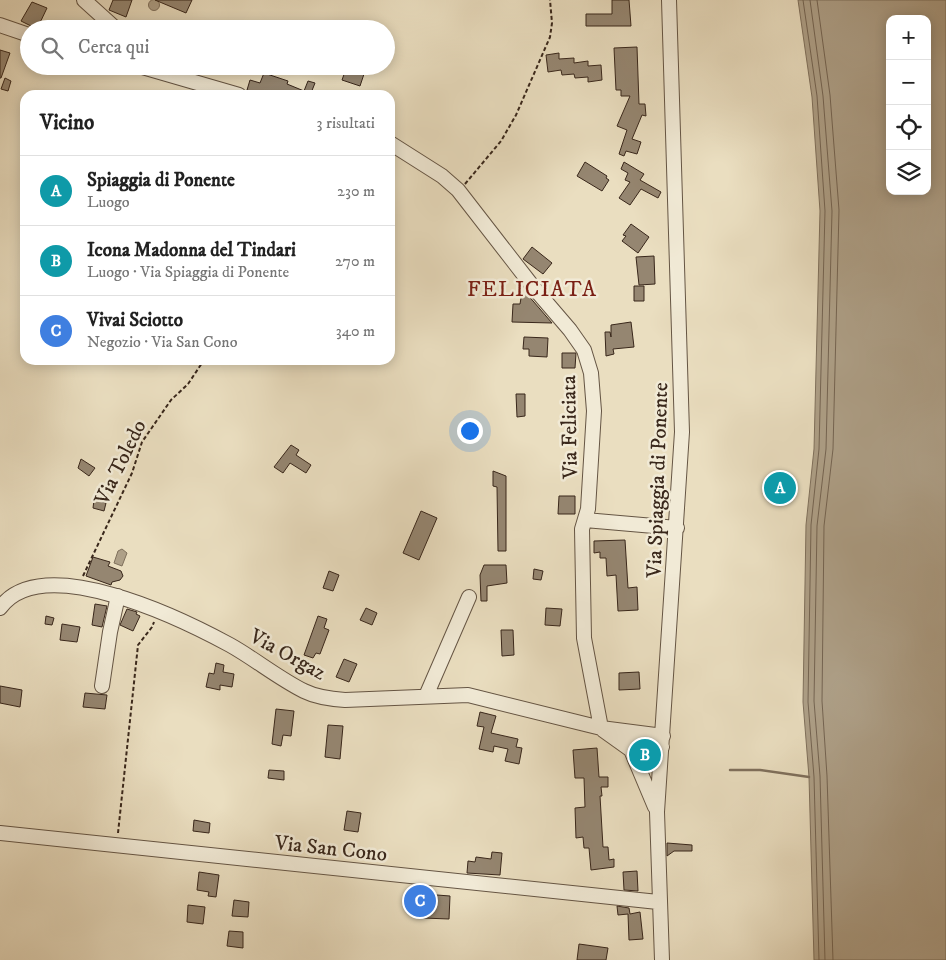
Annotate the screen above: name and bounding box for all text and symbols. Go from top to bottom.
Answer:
map controls [886,15,931,195]
button: + [886,15,931,60]
search box [20,20,395,75]
icon: search [38,34,66,62]
text: Cerca qui [78,36,149,59]
button: − [886,60,931,105]
button: locate [886,105,931,150]
text: Vicino [40,110,94,136]
text: 3 risultati [317,113,375,133]
button: layers [886,150,931,195]
text: Spiaggia di Ponente [87,169,235,192]
text: A [51,181,61,201]
text: 230 m [337,181,375,201]
text: Luogo [87,192,130,212]
text: Icona Madonna del Tindari [87,239,296,262]
text: B [51,251,61,271]
text: 270 m [335,251,375,271]
text: Luogo · Via Spiaggia di Ponente [87,262,289,282]
district label: FELICIATA [467,276,597,303]
text: Vivai Sciotto [87,309,183,332]
text: C [51,321,61,341]
text: 340 m [336,321,375,341]
text: Negozio · Via San Cono [87,332,237,352]
street label: Via Feliciata [556,375,584,480]
street label: Via Spiaggia di Ponente [642,382,674,579]
street label: Via Toledo [89,416,153,510]
your location [457,418,483,444]
pin: A [764,469,796,507]
street label: Via Orgaz [244,623,330,686]
pin: B [629,736,661,774]
street label: Via San Cono [273,830,388,868]
pin: C [404,882,436,920]

